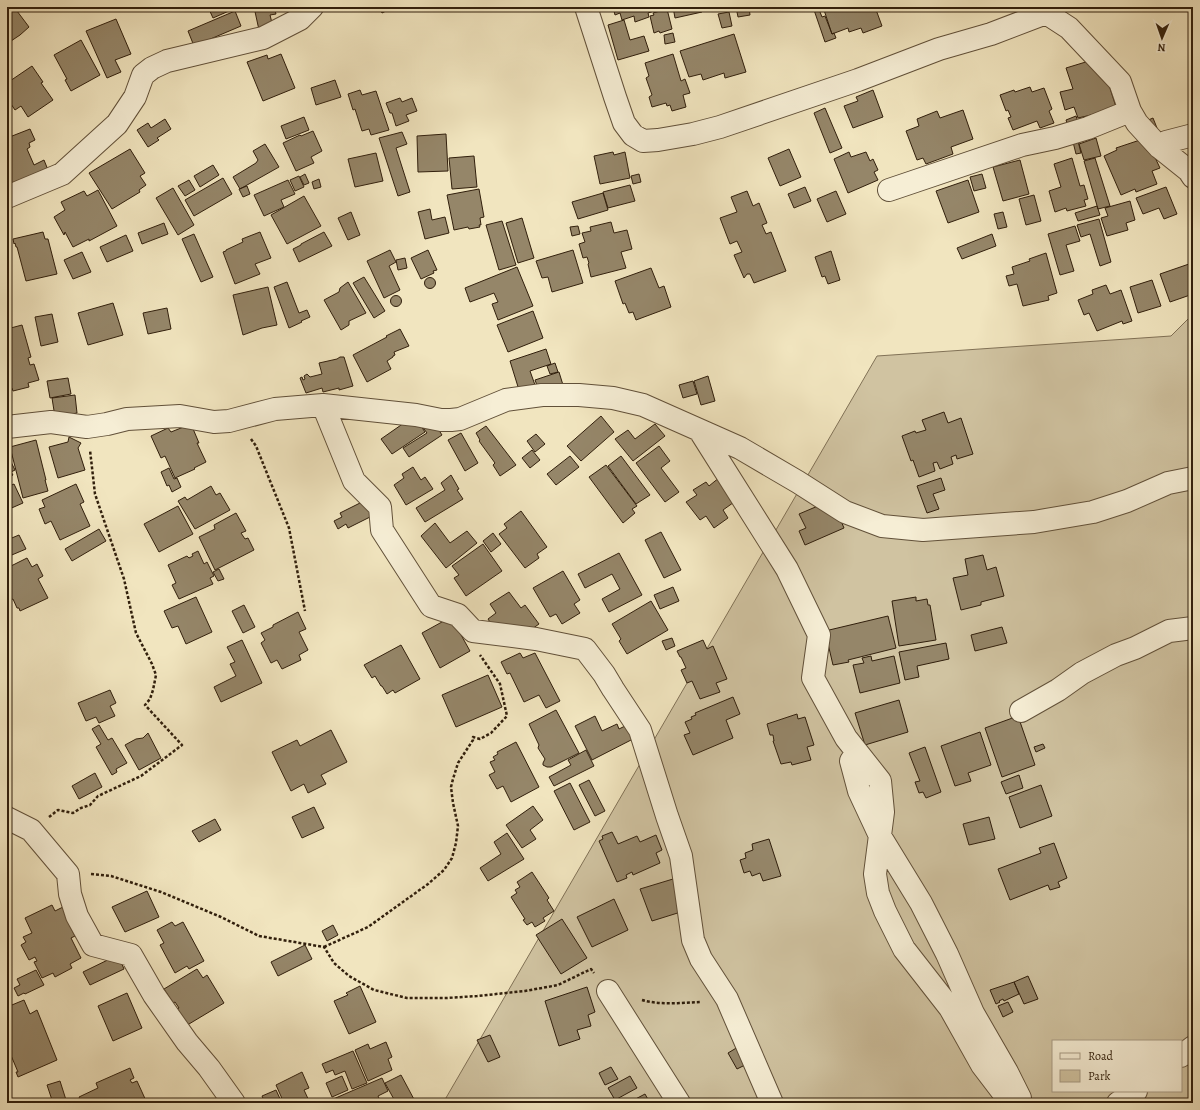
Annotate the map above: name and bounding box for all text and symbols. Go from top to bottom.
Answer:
north arrow [1142,18,1182,58]
text: N [1157,40,1166,55]
legend [1052,1040,1182,1092]
text: Road [1088,1048,1114,1064]
text: Park [1088,1068,1111,1084]

